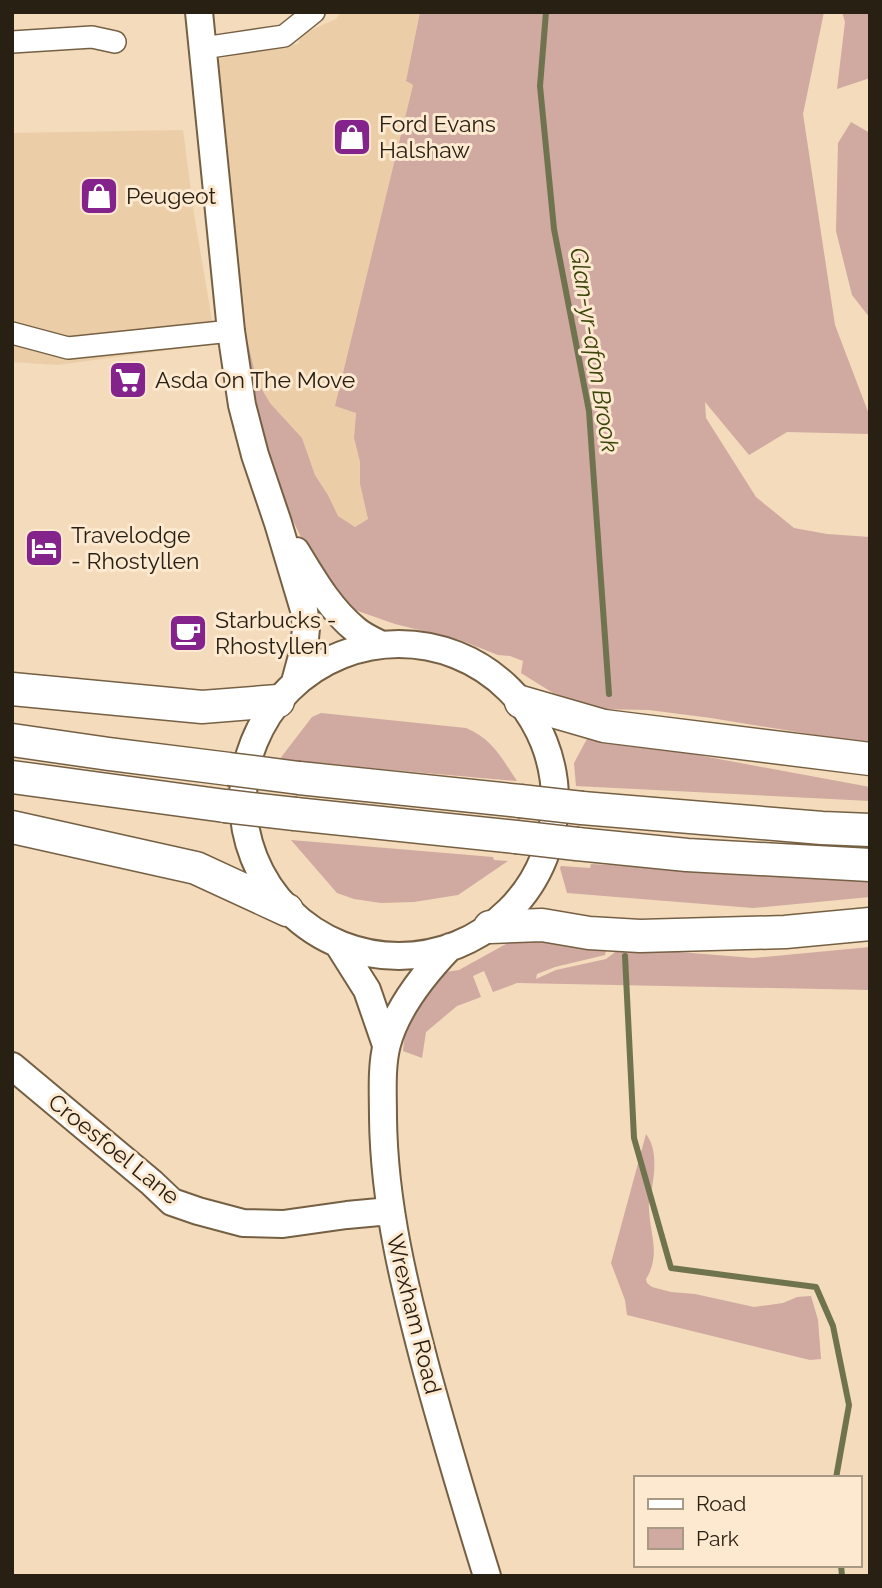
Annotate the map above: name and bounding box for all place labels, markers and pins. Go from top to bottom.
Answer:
place label: Ford Evans Halshaw [379,110,496,163]
shop icon: Ford Evans Halshaw [331,116,373,158]
shop icon: Peugeot [78,175,120,217]
place label: Peugeot [126,182,216,209]
supermarket icon: Asda On The Move [107,359,149,401]
place label: Asda On The Move [155,366,355,393]
place label: Travelodge - Rhostyllen [71,521,199,574]
hotel icon: Travelodge - Rhostyllen [23,527,65,569]
place label: Starbucks - Rhostyllen [215,606,336,659]
cafe icon: Starbucks - Rhostyllen [167,612,209,654]

